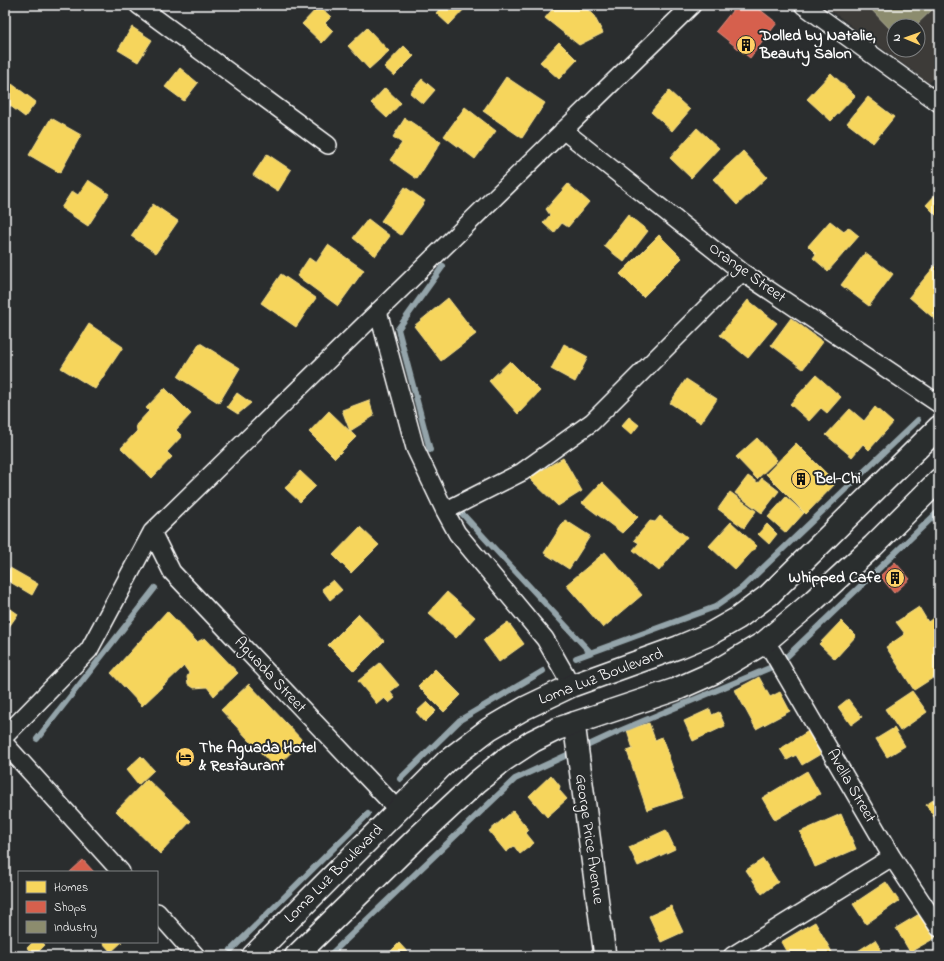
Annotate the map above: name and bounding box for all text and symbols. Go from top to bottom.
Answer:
north arrow [886,18,926,58]
place label: Dolled by Natalie, Beauty Salon [759,24,876,67]
building icon: Dolled by Natalie, Beauty Salon [735,34,757,56]
text: N [889,34,905,42]
street label: Orange Street [703,237,791,310]
place label: Bel-Chi [814,467,861,491]
building icon: Bel-Chi [790,468,812,490]
place label: Whipped Cafe [789,566,882,590]
building icon: Whipped Cafe [884,567,906,589]
street label: Aguada Street [228,631,312,719]
street label: Loma Luz Boulevard [535,642,667,712]
place label: The Aguada Hotel & Restaurant [198,736,317,778]
street label: Avella Street [820,744,882,828]
hotel icon: The Aguada Hotel & Restaurant [174,746,196,768]
street label: George Price Avenue [568,772,610,906]
street label: Loma Luz Boulevard [279,819,389,929]
legend [18,871,158,943]
text: Homes [54,879,88,897]
text: Shops [54,899,86,917]
text: Industry [54,919,97,938]

